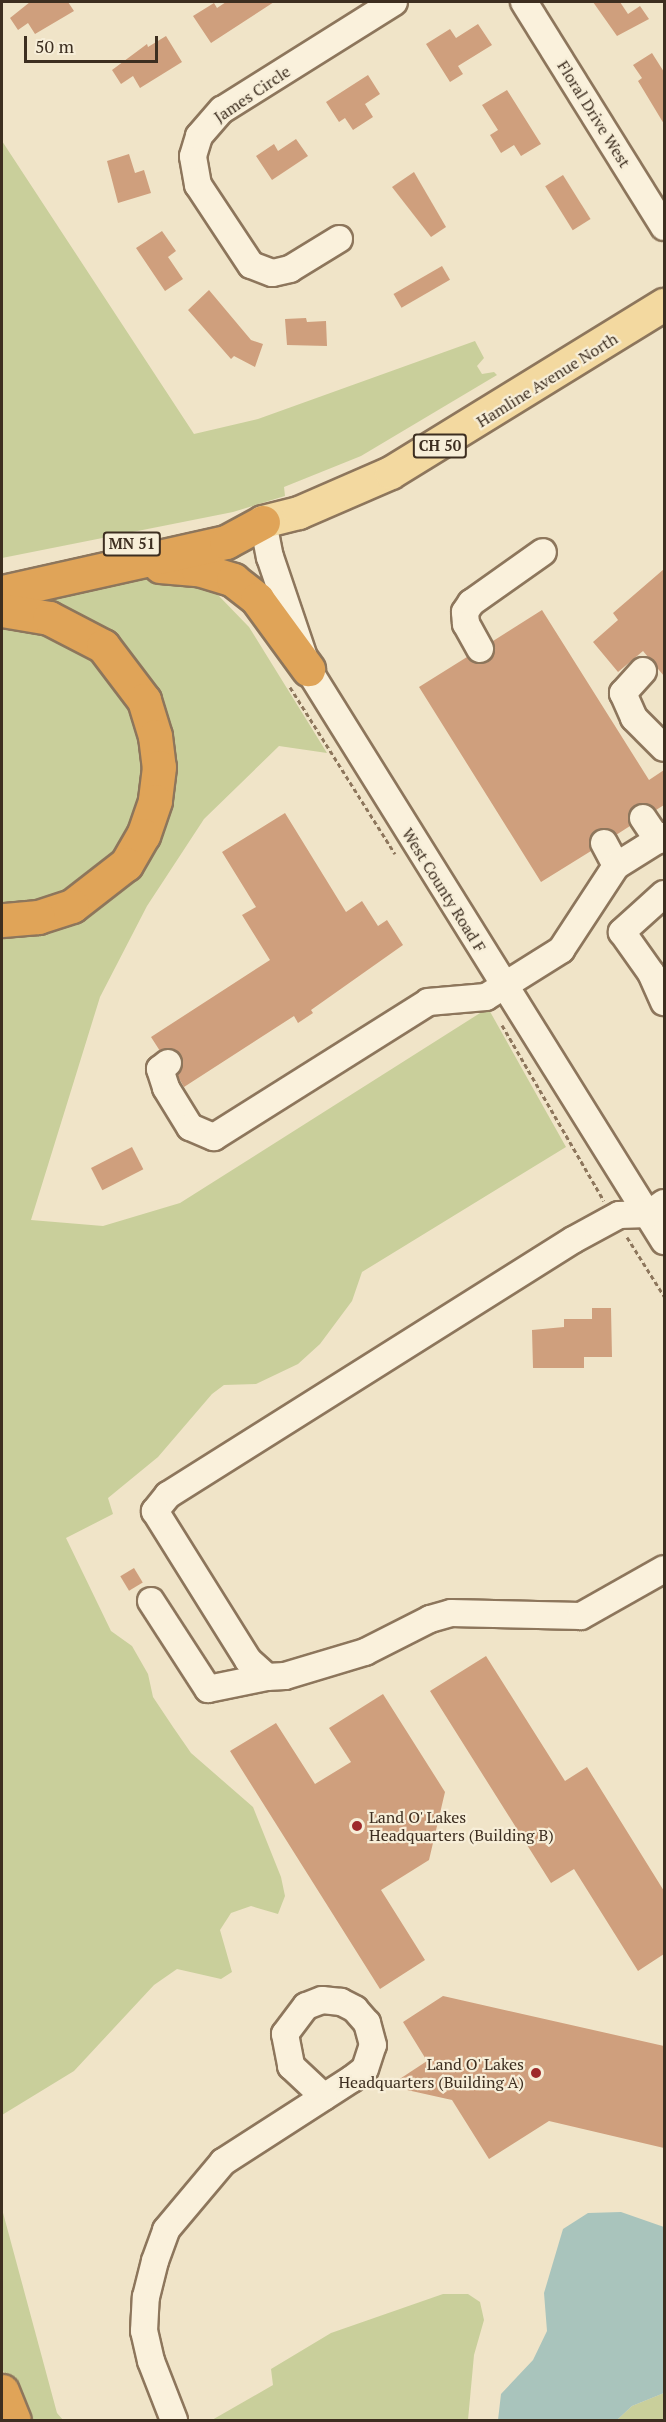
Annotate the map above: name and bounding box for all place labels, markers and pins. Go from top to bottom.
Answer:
place label: Land O' Lakes Headquarters (Building B) [369,1807,554,1845]
marker: Land O' Lakes Headquarters (Building B) [350,1819,364,1833]
place label: Land O' Lakes Headquarters (Building A) [338,2054,524,2092]
marker: Land O' Lakes Headquarters (Building A) [529,2066,543,2080]

